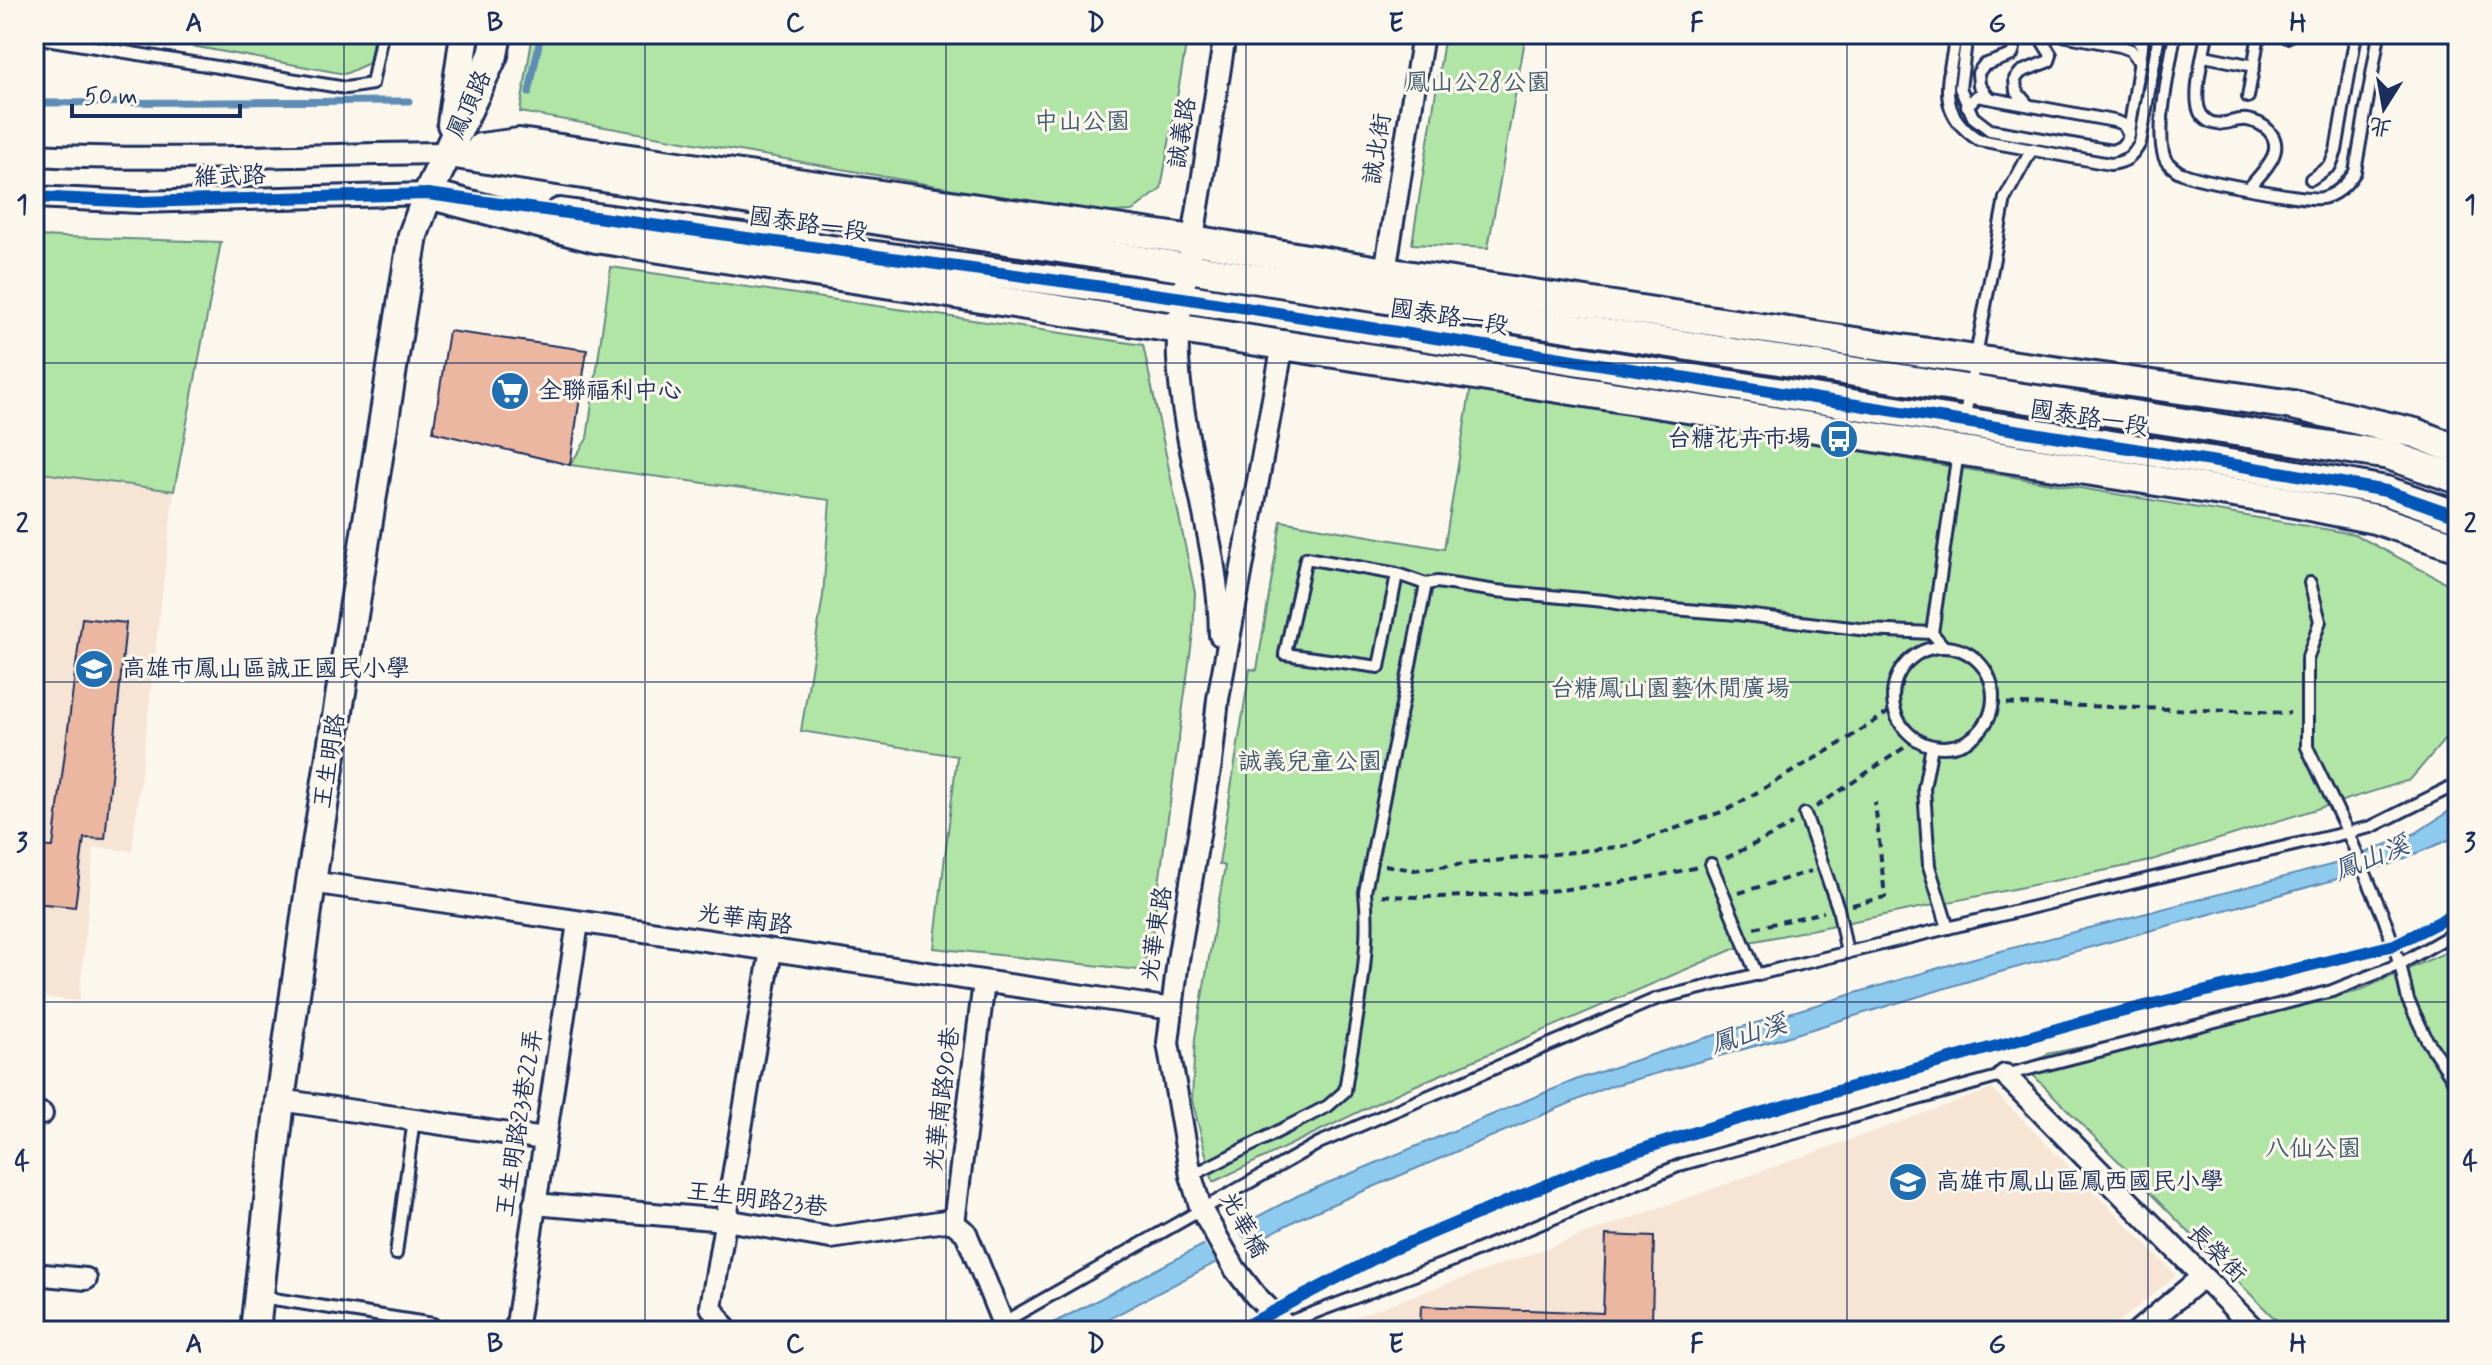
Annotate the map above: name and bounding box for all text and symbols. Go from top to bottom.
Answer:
text: A [185,7,203,41]
text: B [487,7,503,41]
text: C [786,7,805,41]
text: D [1087,7,1105,41]
text: E [1388,7,1404,41]
text: F [1690,7,1704,41]
text: G [1988,7,2006,41]
text: H [2290,7,2307,41]
street label: 鳳頂路 [441,66,499,144]
scale bar [72,68,240,118]
park label: 鳳山公28公園 [1406,68,1550,99]
north arrow [2344,68,2424,148]
text: 50 m [84,82,138,113]
street label: 誠義路 [1162,95,1204,171]
park label: 中山公園 [1034,107,1130,138]
text: 北 [2367,110,2394,142]
street label: 誠北街 [1357,111,1399,187]
street label: 維武路 [193,160,267,194]
text: 1 [16,189,28,223]
text: 1 [2464,189,2476,223]
street label: 國泰路一段 [746,201,870,249]
street label: 國泰路一段 [1387,293,1511,343]
supermarket icon: 全聯福利中心 [489,370,531,412]
place label: 全聯福利中心 [538,376,682,407]
street label: 國泰路一段 [2027,394,2151,444]
bus stop icon: 台糖花卉市場 [1818,418,1860,460]
place label: 台糖花卉市場 [1667,424,1811,455]
text: 2 [16,508,29,542]
text: 2 [2464,508,2477,542]
school or university icon: 高雄市鳳山區誠正國民小學 [73,648,115,690]
place label: 高雄市鳳山區誠正國民小學 [122,654,410,685]
park label: 台糖鳳山園藝休閒廣場 [1550,674,1790,705]
street label: 王生明路 [307,711,353,811]
park label: 誠義兒童公園 [1238,747,1382,778]
text: 3 [16,827,28,861]
text: 3 [2464,827,2476,861]
water label: 鳳山溪 [2329,828,2416,890]
street label: 光華東路 [1134,884,1180,984]
street label: 光華南路 [695,898,795,942]
water label: 鳳山溪 [1706,1007,1793,1063]
street label: 光華南路90巷 [919,1025,967,1173]
street label: 王生明路23巷22弄 [490,1027,550,1219]
park label: 八仙公園 [2265,1134,2361,1165]
text: 4 [14,1146,30,1180]
text: 4 [2462,1146,2478,1180]
school or university icon: 高雄市鳳山區鳳西國民小學 [1887,1161,1929,1203]
place label: 高雄市鳳山區鳳西國民小學 [1936,1167,2224,1198]
street label: 王生明路23巷 [685,1176,829,1224]
street label: 光華橋 [1212,1186,1274,1264]
street label: 長榮街 [2180,1218,2252,1290]
text: A [185,1328,203,1362]
text: B [487,1328,503,1362]
text: C [786,1328,805,1362]
text: D [1087,1328,1105,1362]
text: E [1388,1328,1404,1362]
text: F [1690,1328,1704,1362]
text: G [1988,1328,2006,1362]
text: H [2290,1328,2307,1362]

